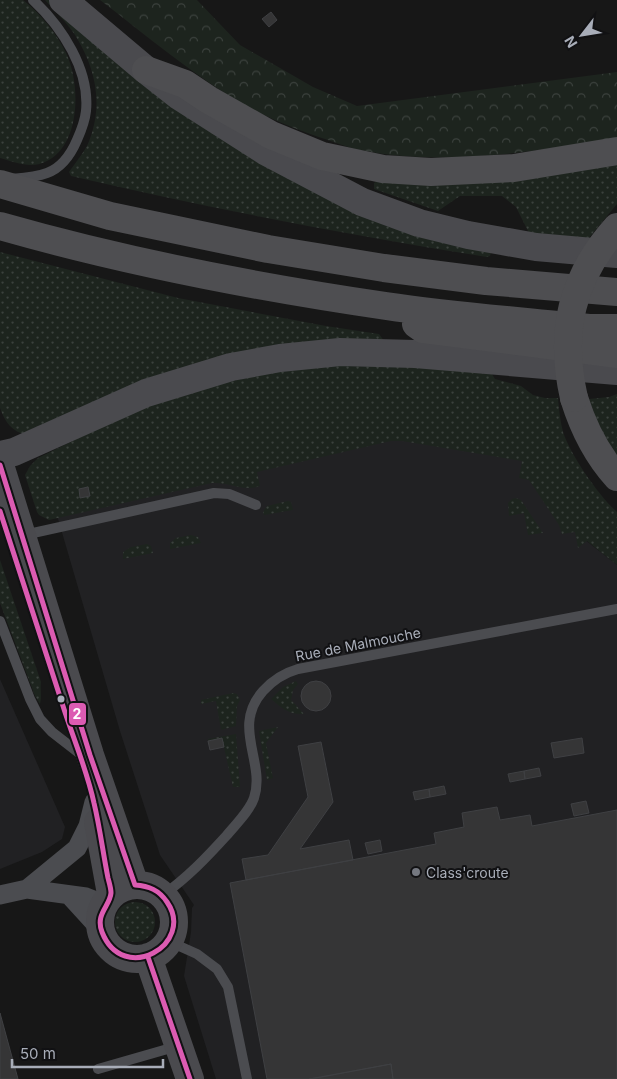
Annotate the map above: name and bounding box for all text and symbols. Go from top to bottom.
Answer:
north arrow [557,10,607,60]
text: N [560,33,580,51]
street label: Rue de Malmouche [294,624,422,664]
unlabelled marker [56,694,66,704]
line badge: 2 [68,702,87,726]
text: 2 [73,705,82,722]
place label: Class'croute [426,864,509,881]
marker: Class'croute [410,866,422,878]
scale bar [12,1036,164,1068]
text: 50 m [20,1044,56,1063]

